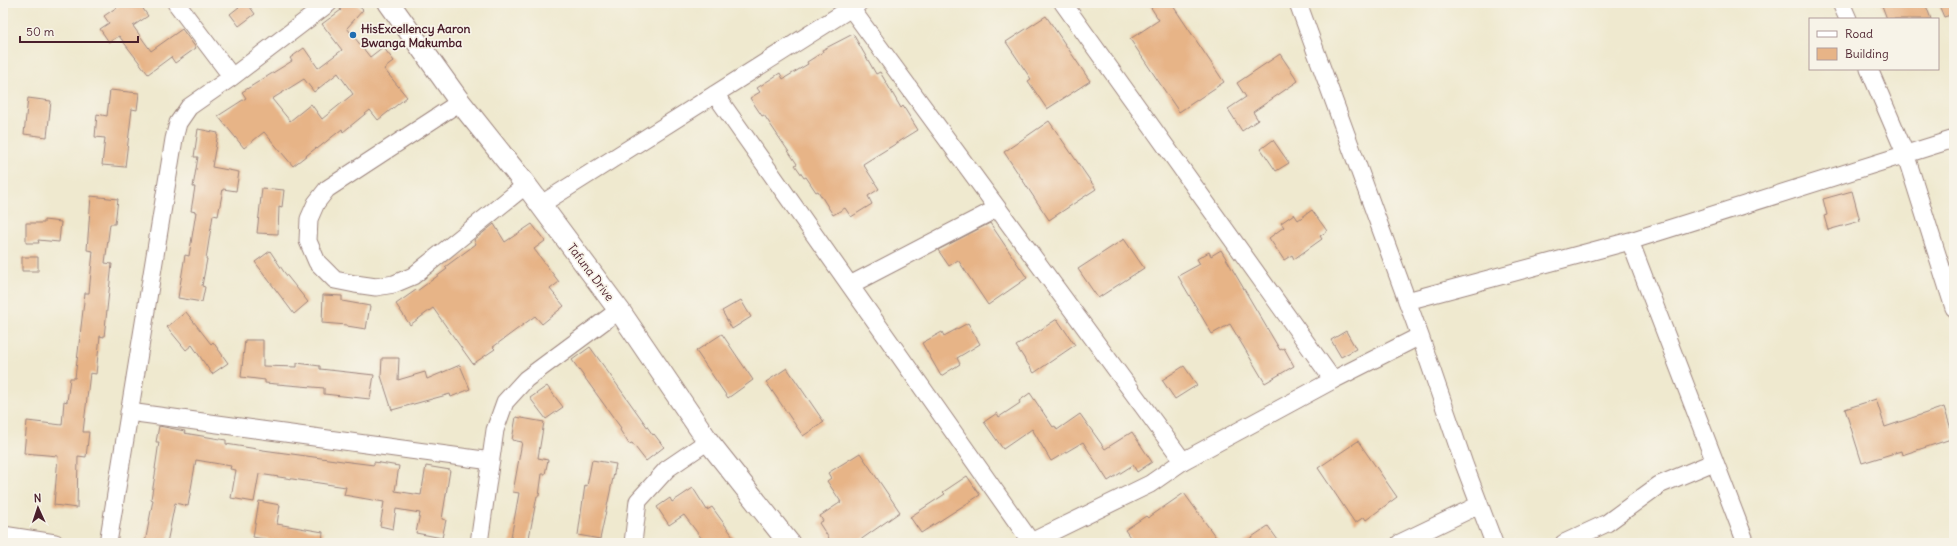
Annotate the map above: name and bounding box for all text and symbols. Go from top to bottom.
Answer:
scale bar [20,18,138,44]
legend [1809,18,1939,70]
place label: HisExcellency Aaron Bwanga Makumba [361,21,470,51]
text: 50 m [26,24,55,39]
text: Road [1845,26,1873,41]
marker: HisExcellency Aaron Bwanga Makumba [348,30,358,40]
text: Building [1845,46,1889,61]
street label: Tafuna Drive [564,240,618,304]
north arrow [18,488,58,528]
text: N [33,491,42,505]

